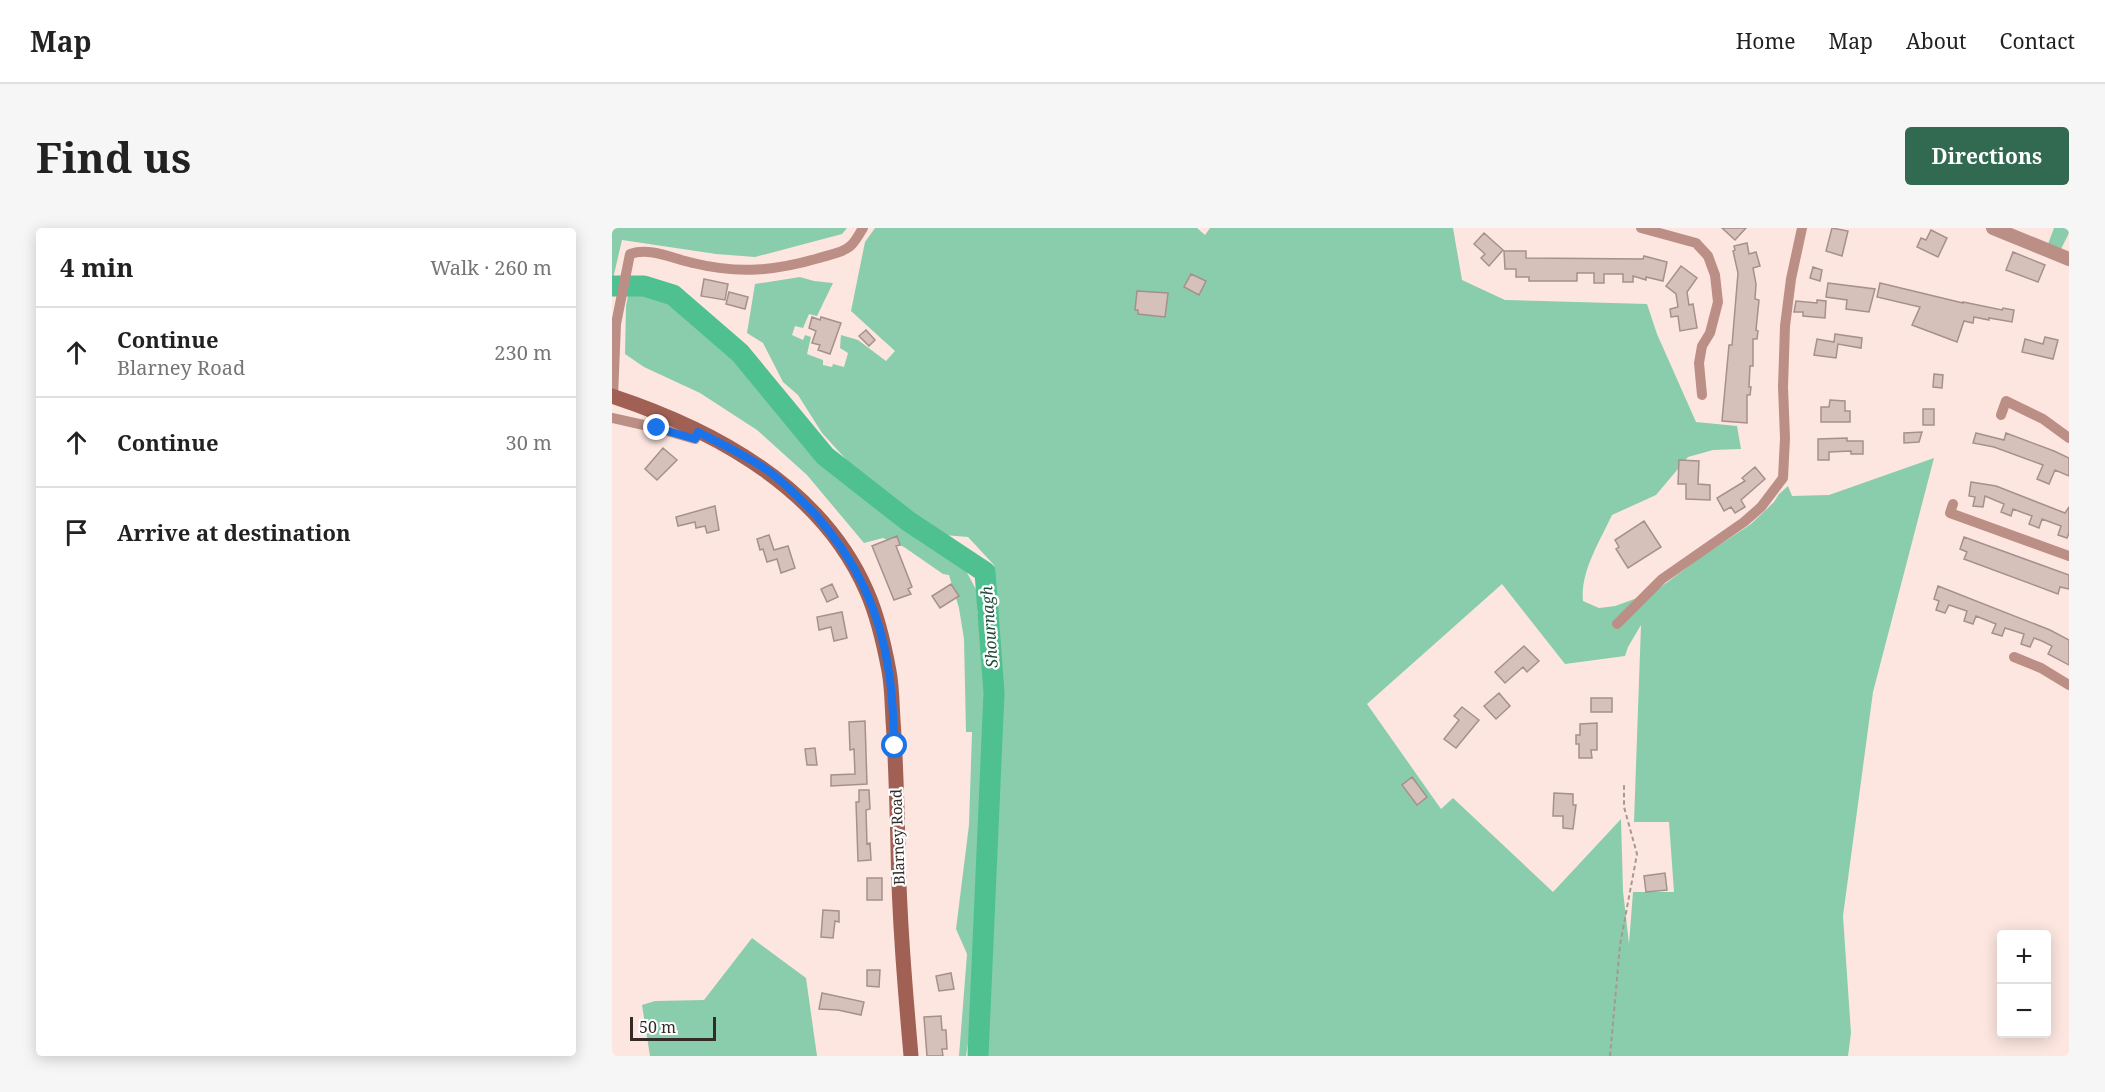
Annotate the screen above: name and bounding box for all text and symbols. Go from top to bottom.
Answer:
text: Map [30,22,92,60]
text: Home [1736,27,1796,55]
text: Map [1829,27,1873,55]
text: About [1906,27,1967,55]
text: Contact [2000,27,2075,55]
button: Directions [1905,127,2069,185]
text: Find us [36,128,191,185]
text: 4 min [60,249,134,285]
text: Walk · 260 m [430,254,552,281]
text: Continue [117,324,219,354]
icon: ahead [60,336,93,369]
text: 230 m [494,339,552,366]
text: Blarney Road [117,354,245,381]
route end [643,414,669,440]
icon: ahead [60,426,93,459]
text: Continue [117,427,219,457]
text: 30 m [506,429,552,456]
icon: arrive [60,516,93,549]
text: Arrive at destination [117,517,351,547]
water label: Shournagh [975,585,1003,669]
route start [881,732,907,758]
street label: Blarney Road [885,789,909,885]
map controls [1997,930,2051,1038]
button: + [1997,930,2051,984]
button: − [1997,984,2051,1038]
scale bar [630,1014,716,1042]
text: 50 m [639,1016,676,1038]

